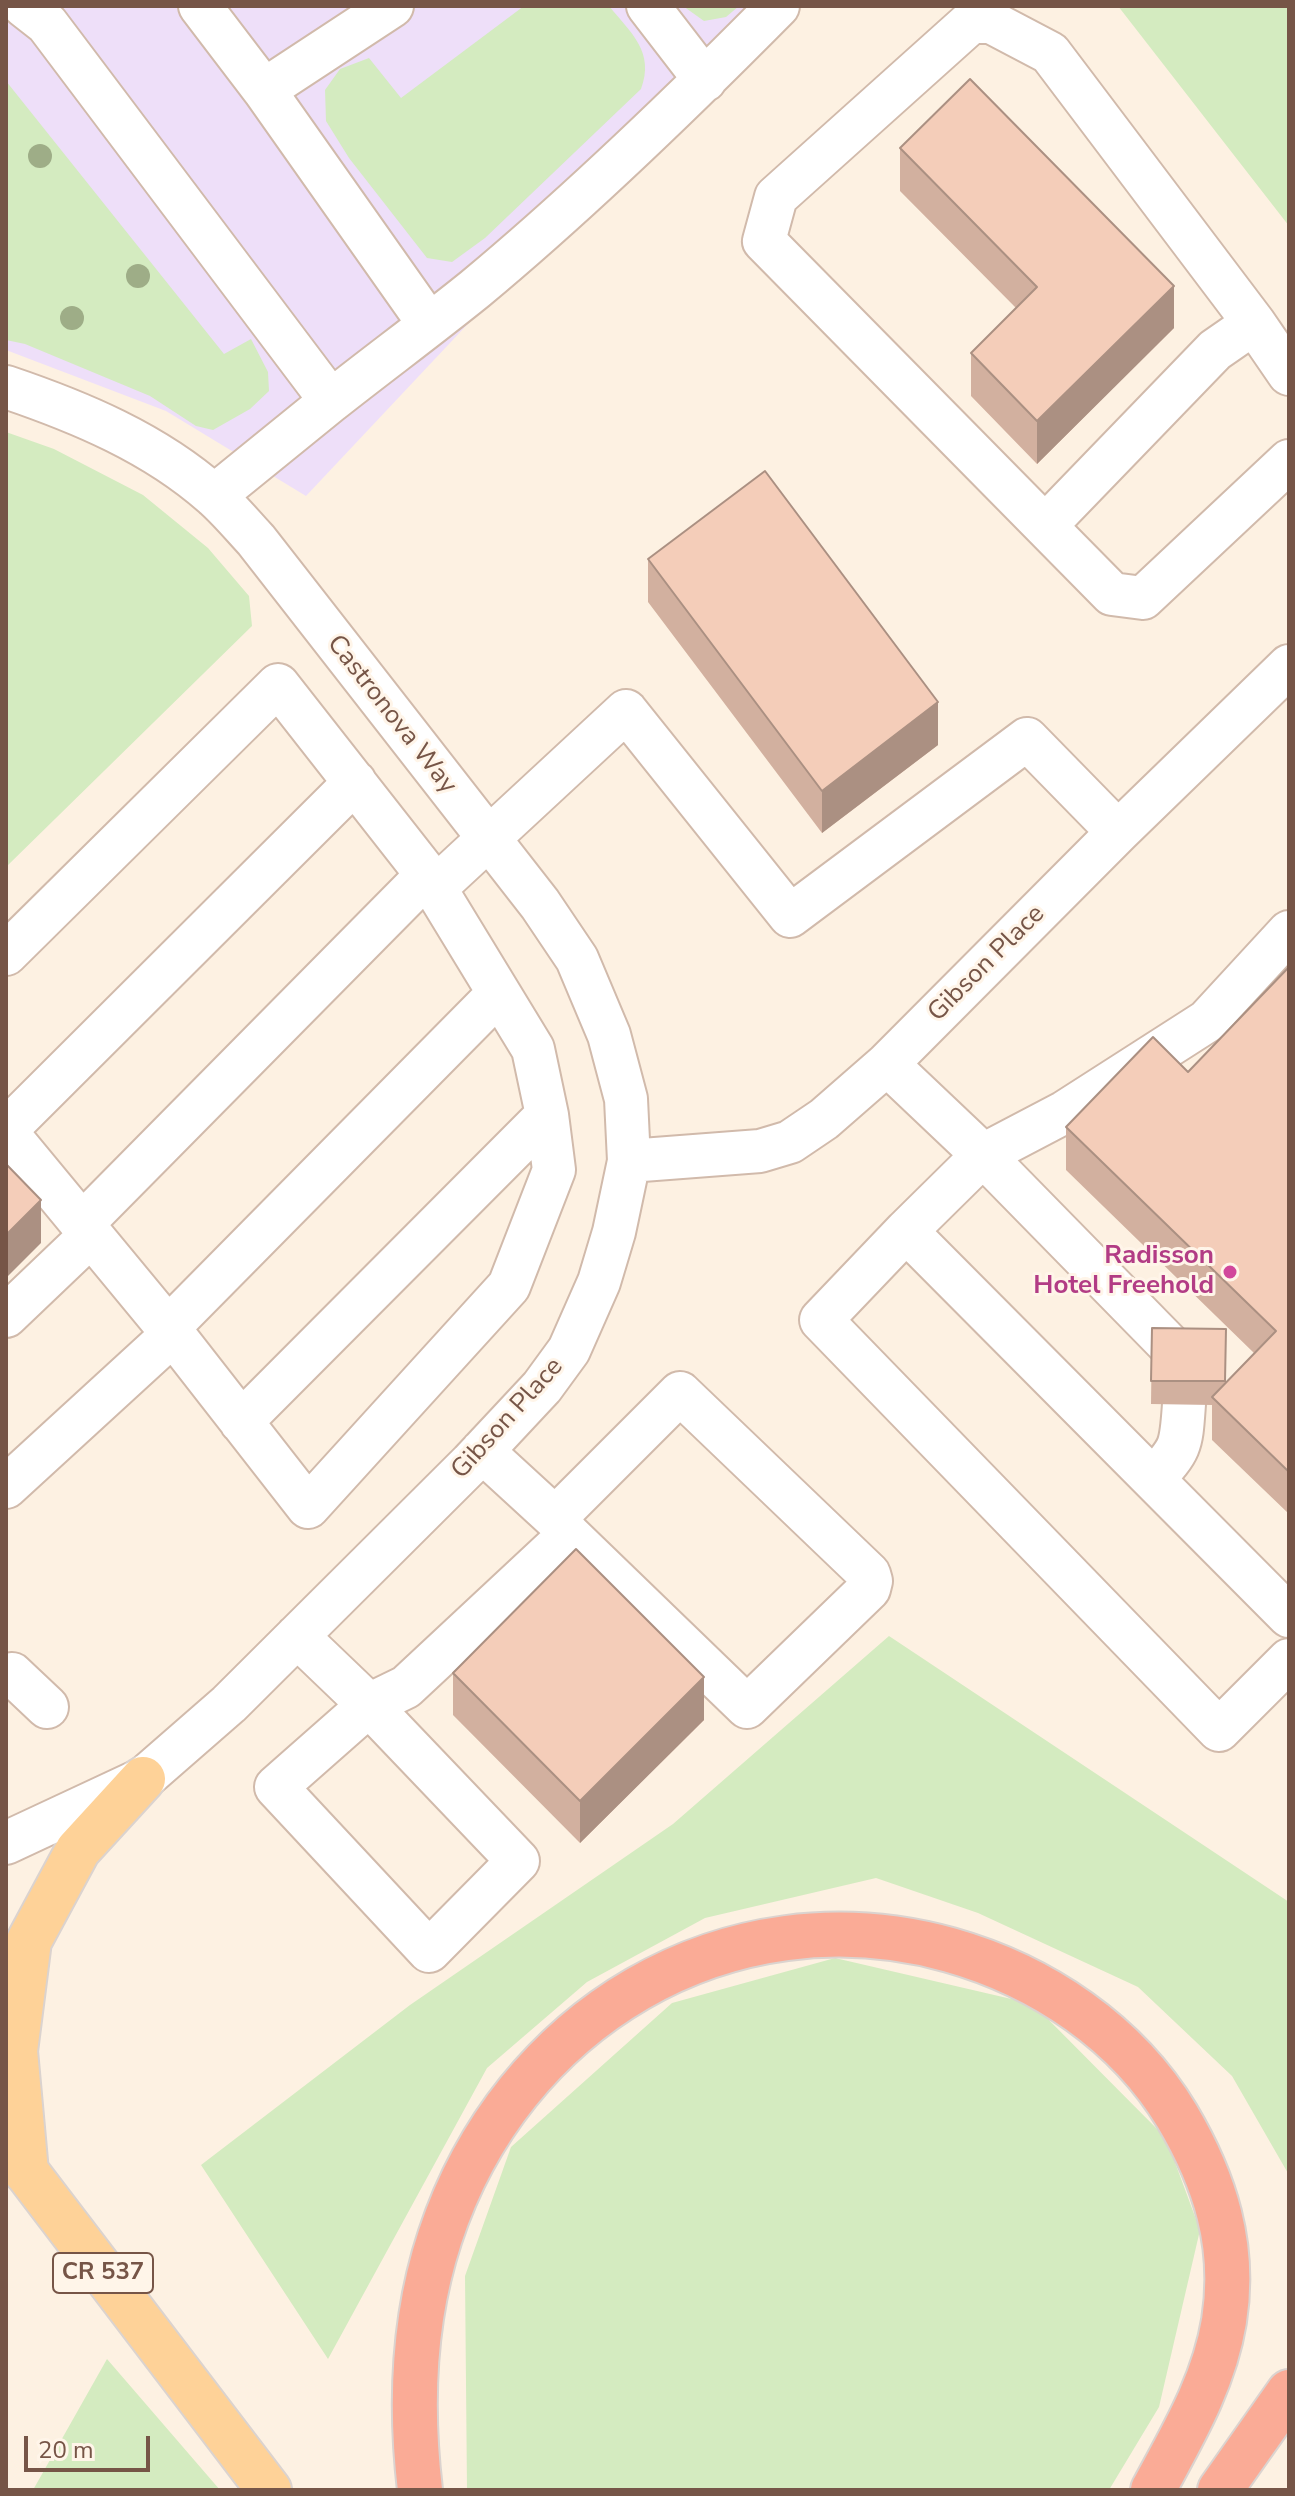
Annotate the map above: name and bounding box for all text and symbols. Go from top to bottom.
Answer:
street label: Castronova Way [319,629,463,801]
street label: Gibson Place [922,899,1052,1029]
place label: Radisson Hotel Freehold [1033,1241,1214,1302]
marker: Radisson Hotel Freehold [1221,1263,1239,1281]
street label: Gibson Place [446,1352,570,1486]
road number: CR 537 [53,2253,153,2293]
scale bar [28,2420,154,2470]
text: 20 m [38,2434,94,2466]

